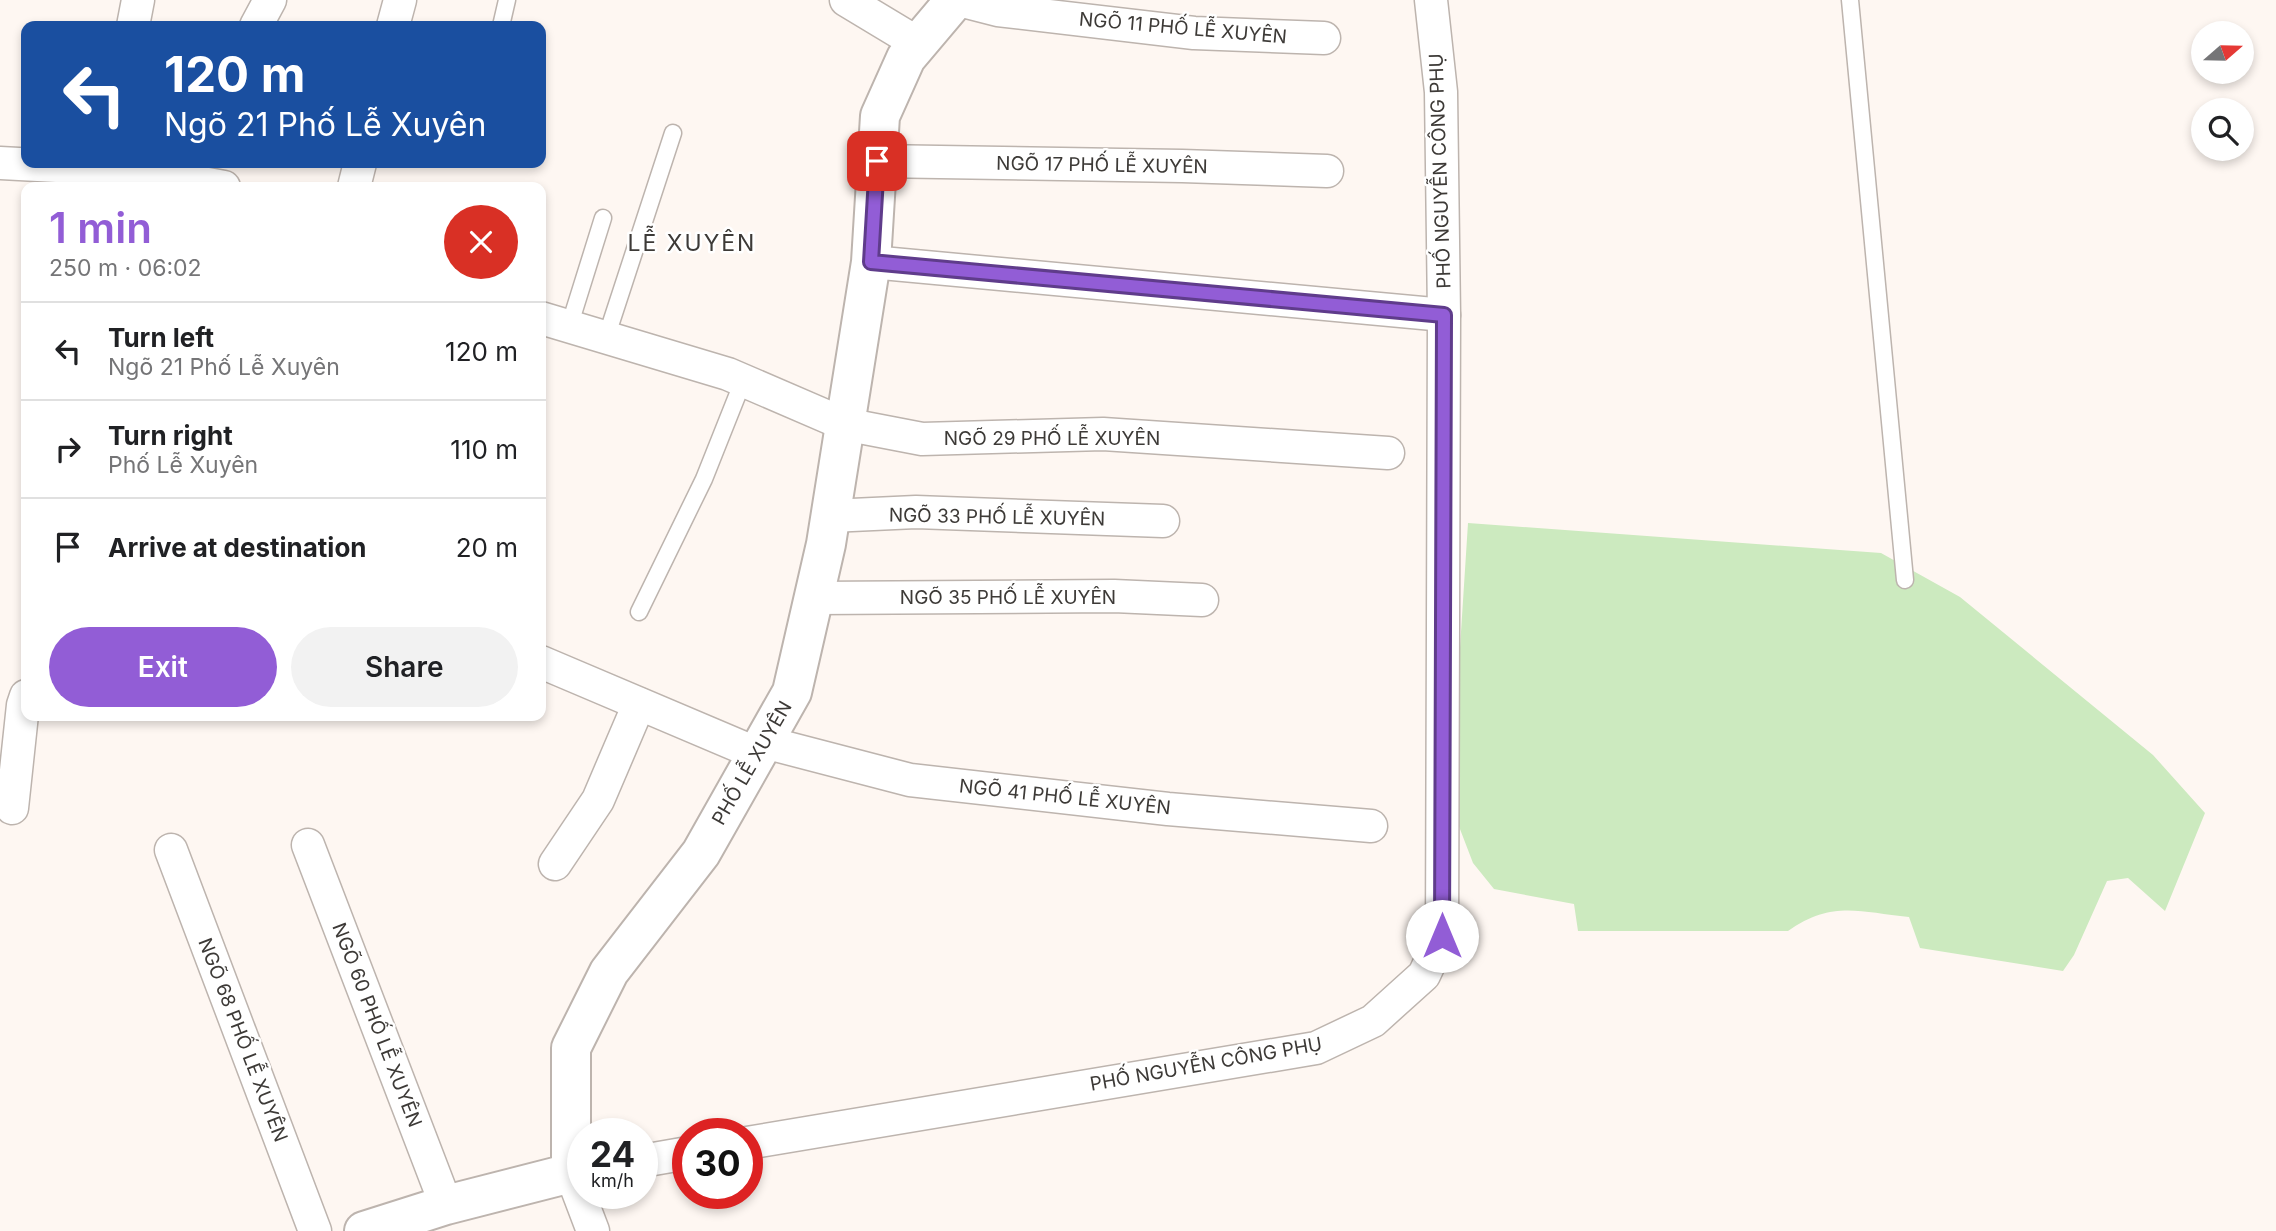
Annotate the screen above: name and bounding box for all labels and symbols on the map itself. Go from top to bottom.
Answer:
street label: NGÕ 11 PHỐ LỄ XUYÊN [1078,4,1288,49]
north arrow [2191,21,2254,84]
street label: PHỐ NGUYỄN CÔNG PHỤ [1421,53,1456,289]
pin [847,131,907,191]
street label: NGÕ 17 PHỐ LỄ XUYÊN [996,149,1208,178]
district label: LỄ XUYÊN [628,225,756,257]
street label: NGÕ 29 PHỐ LỄ XUYÊN [944,424,1160,450]
street label: NGÕ 33 PHỐ LỄ XUYÊN [889,501,1106,530]
street label: NGÕ 35 PHỐ LỄ XUYÊN [900,583,1116,609]
street label: PHỐ LỄ XUYÊN [705,695,797,829]
street label: NGÕ 41 PHỐ LỄ XUYÊN [958,771,1172,820]
position arrow [1405,899,1479,973]
street label: NGÕ 60 PHỐ LỄ XUYÊN [327,919,429,1130]
street label: NGÕ 68 PHỐ LỄ XUYÊN [193,934,295,1145]
street label: PHỐ NGUYỄN CÔNG PHỤ [1088,1029,1324,1096]
speed limit sign: 30 [672,1118,763,1209]

